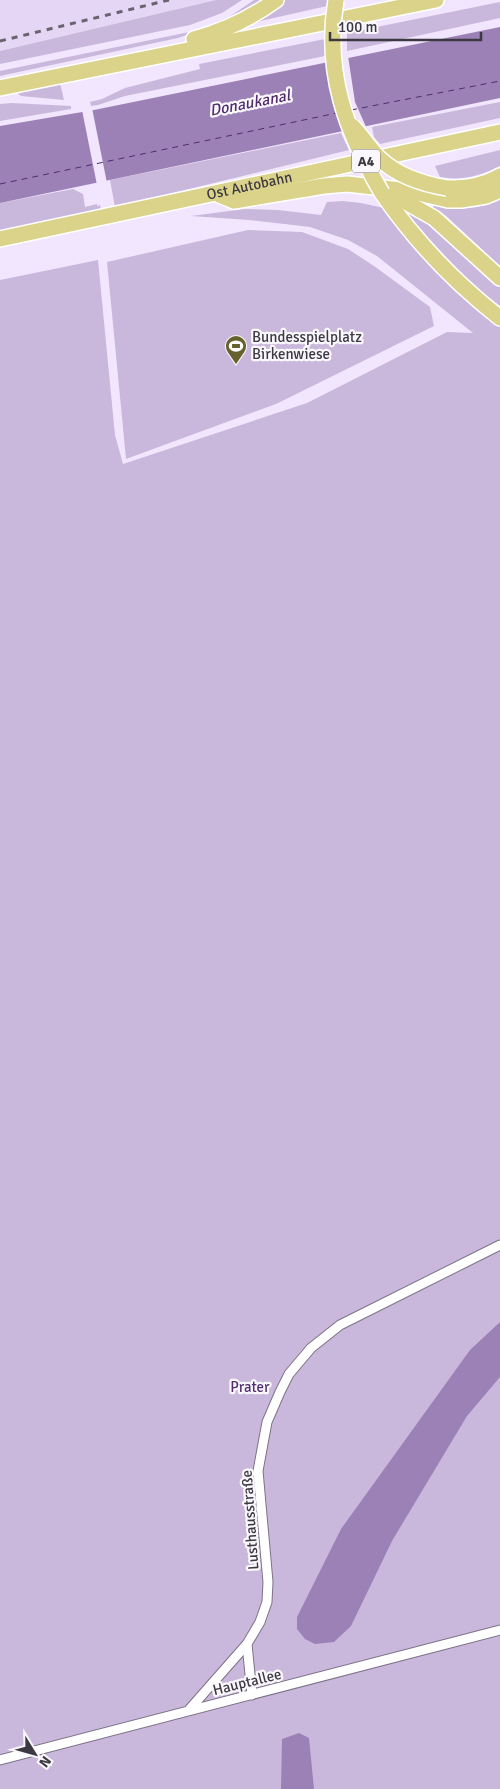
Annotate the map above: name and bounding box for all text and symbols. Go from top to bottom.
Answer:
scale bar [330,10,481,42]
text: 100 m [338,18,378,36]
water label: Donaukanal [208,85,293,121]
road number: A4 [352,150,380,172]
street label: Ost Autobahn [205,168,294,204]
place label: Bundesspielplatz Birkenwiese [252,328,362,363]
sports icon: Bundesspielplatz Birkenwiese [224,334,248,365]
park label: Prater [230,1378,270,1396]
street label: Lusthausstraße [238,1470,262,1570]
street label: Hauptallee [211,1665,283,1699]
north arrow [10,1729,60,1779]
text: N [35,1753,55,1771]

